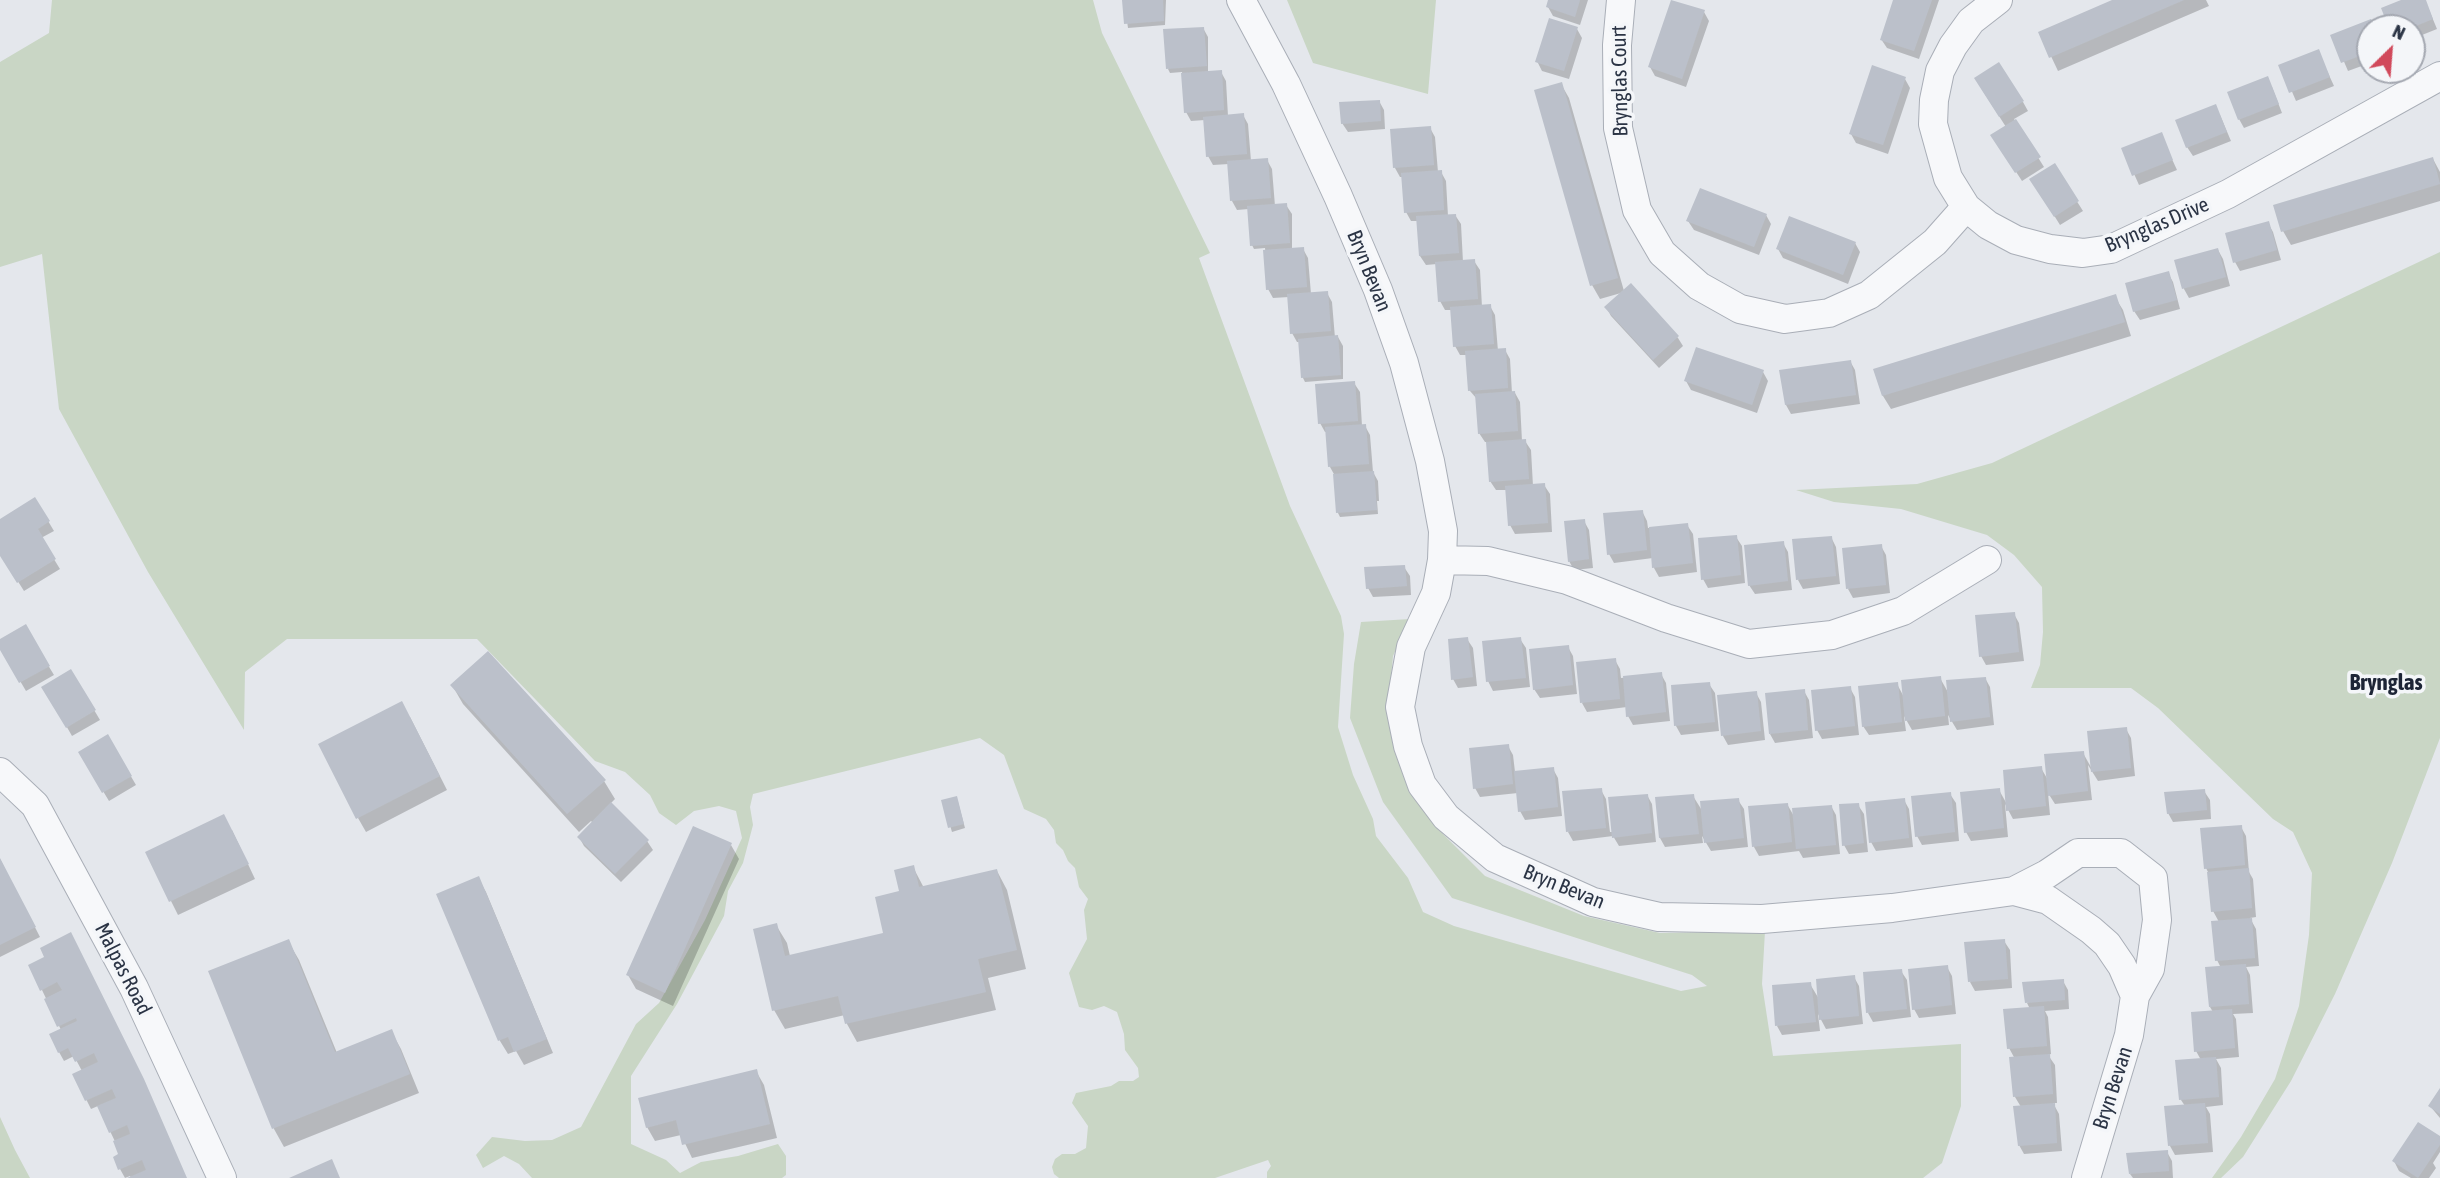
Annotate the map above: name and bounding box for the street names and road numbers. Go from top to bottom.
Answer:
street label: Brynglas Court [1606,25,1634,137]
street label: Brynglas Drive [2101,192,2213,258]
street label: Bryn Bevan [1341,227,1397,315]
street label: Bryn Bevan [1520,859,1608,915]
street label: Malpas Road [89,919,157,1019]
street label: Bryn Bevan [2088,1043,2138,1133]

